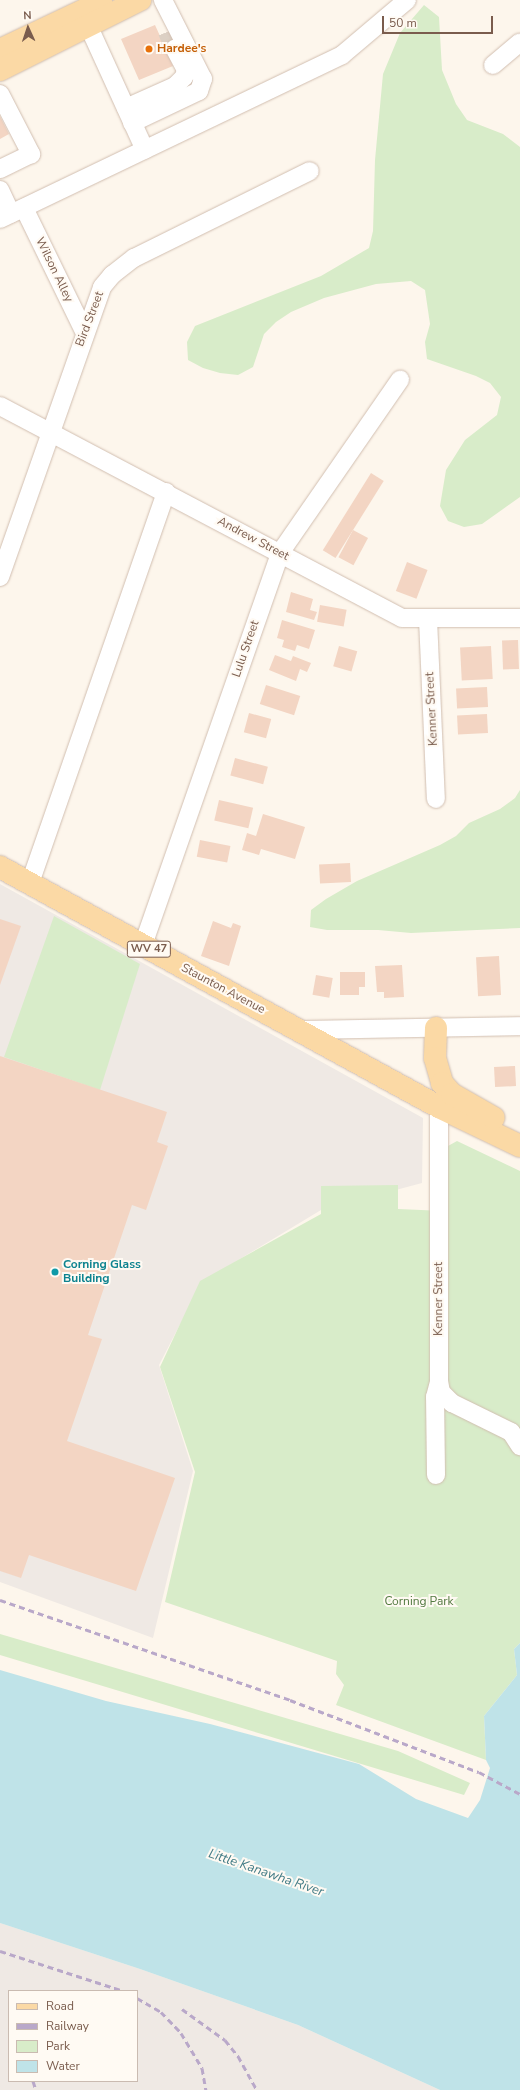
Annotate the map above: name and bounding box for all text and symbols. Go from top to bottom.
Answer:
north arrow [8,8,48,48]
text: N [23,8,32,23]
scale bar [384,8,495,34]
text: 50 m [389,15,417,31]
place label: Hardee's [157,42,206,56]
marker: Hardee's [144,44,154,54]
street label: Wilson Alley [32,235,76,305]
street label: Bird Street [73,289,107,349]
street label: Andrew Street [215,514,291,564]
street label: Lulu Street [230,619,262,679]
street label: Kenner Street [423,672,441,746]
road number: WV 47 [126,940,172,958]
street label: Staunton Avenue [179,961,267,1017]
place label: Corning Glass Building [63,1258,141,1286]
street label: Kenner Street [432,1262,446,1336]
marker: Corning Glass Building [50,1267,60,1277]
park label: Corning Park [384,1595,454,1609]
water label: Little Kanawha River [206,1846,326,1900]
legend [8,1990,138,2082]
text: Road [46,1998,74,2014]
text: Railway [46,2018,89,2034]
text: Park [46,2038,70,2054]
text: Water [46,2058,80,2074]

